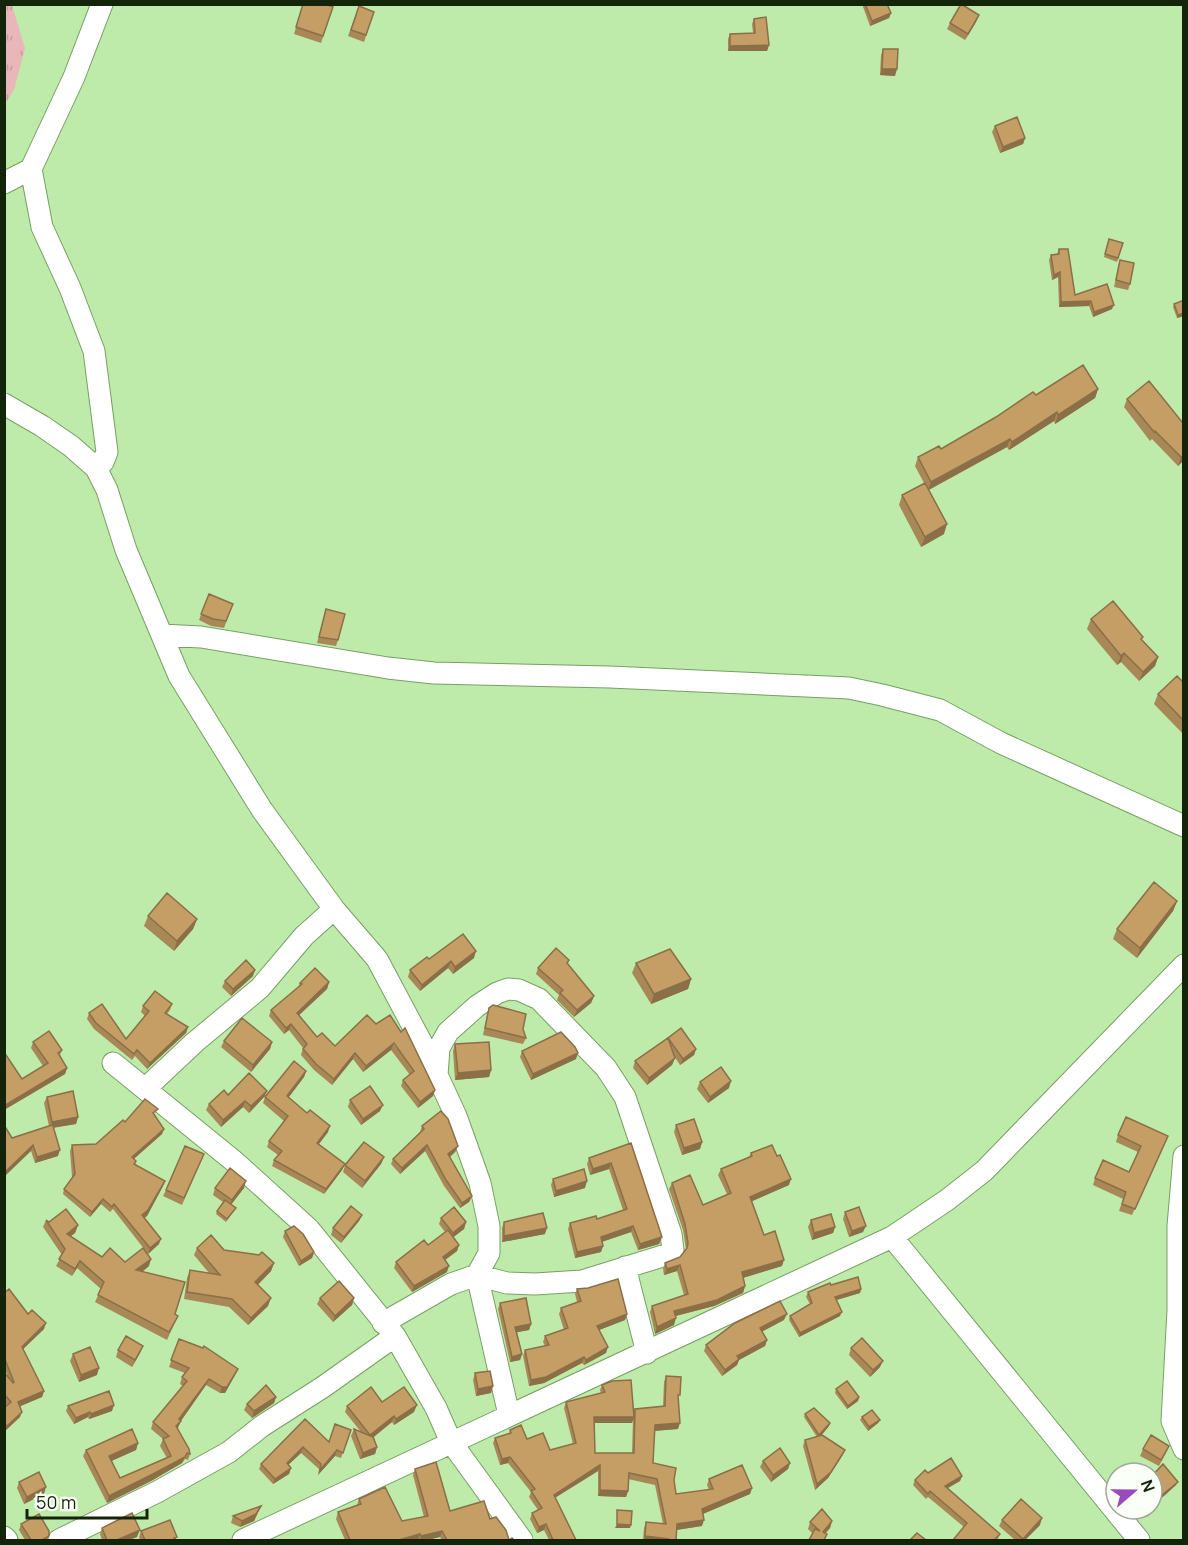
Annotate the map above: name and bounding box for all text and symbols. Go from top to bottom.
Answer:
north arrow [1104,1461,1164,1521]
text: N [1136,1477,1160,1495]
scale bar [27,1482,147,1520]
text: 50 m [36,1490,76,1514]

